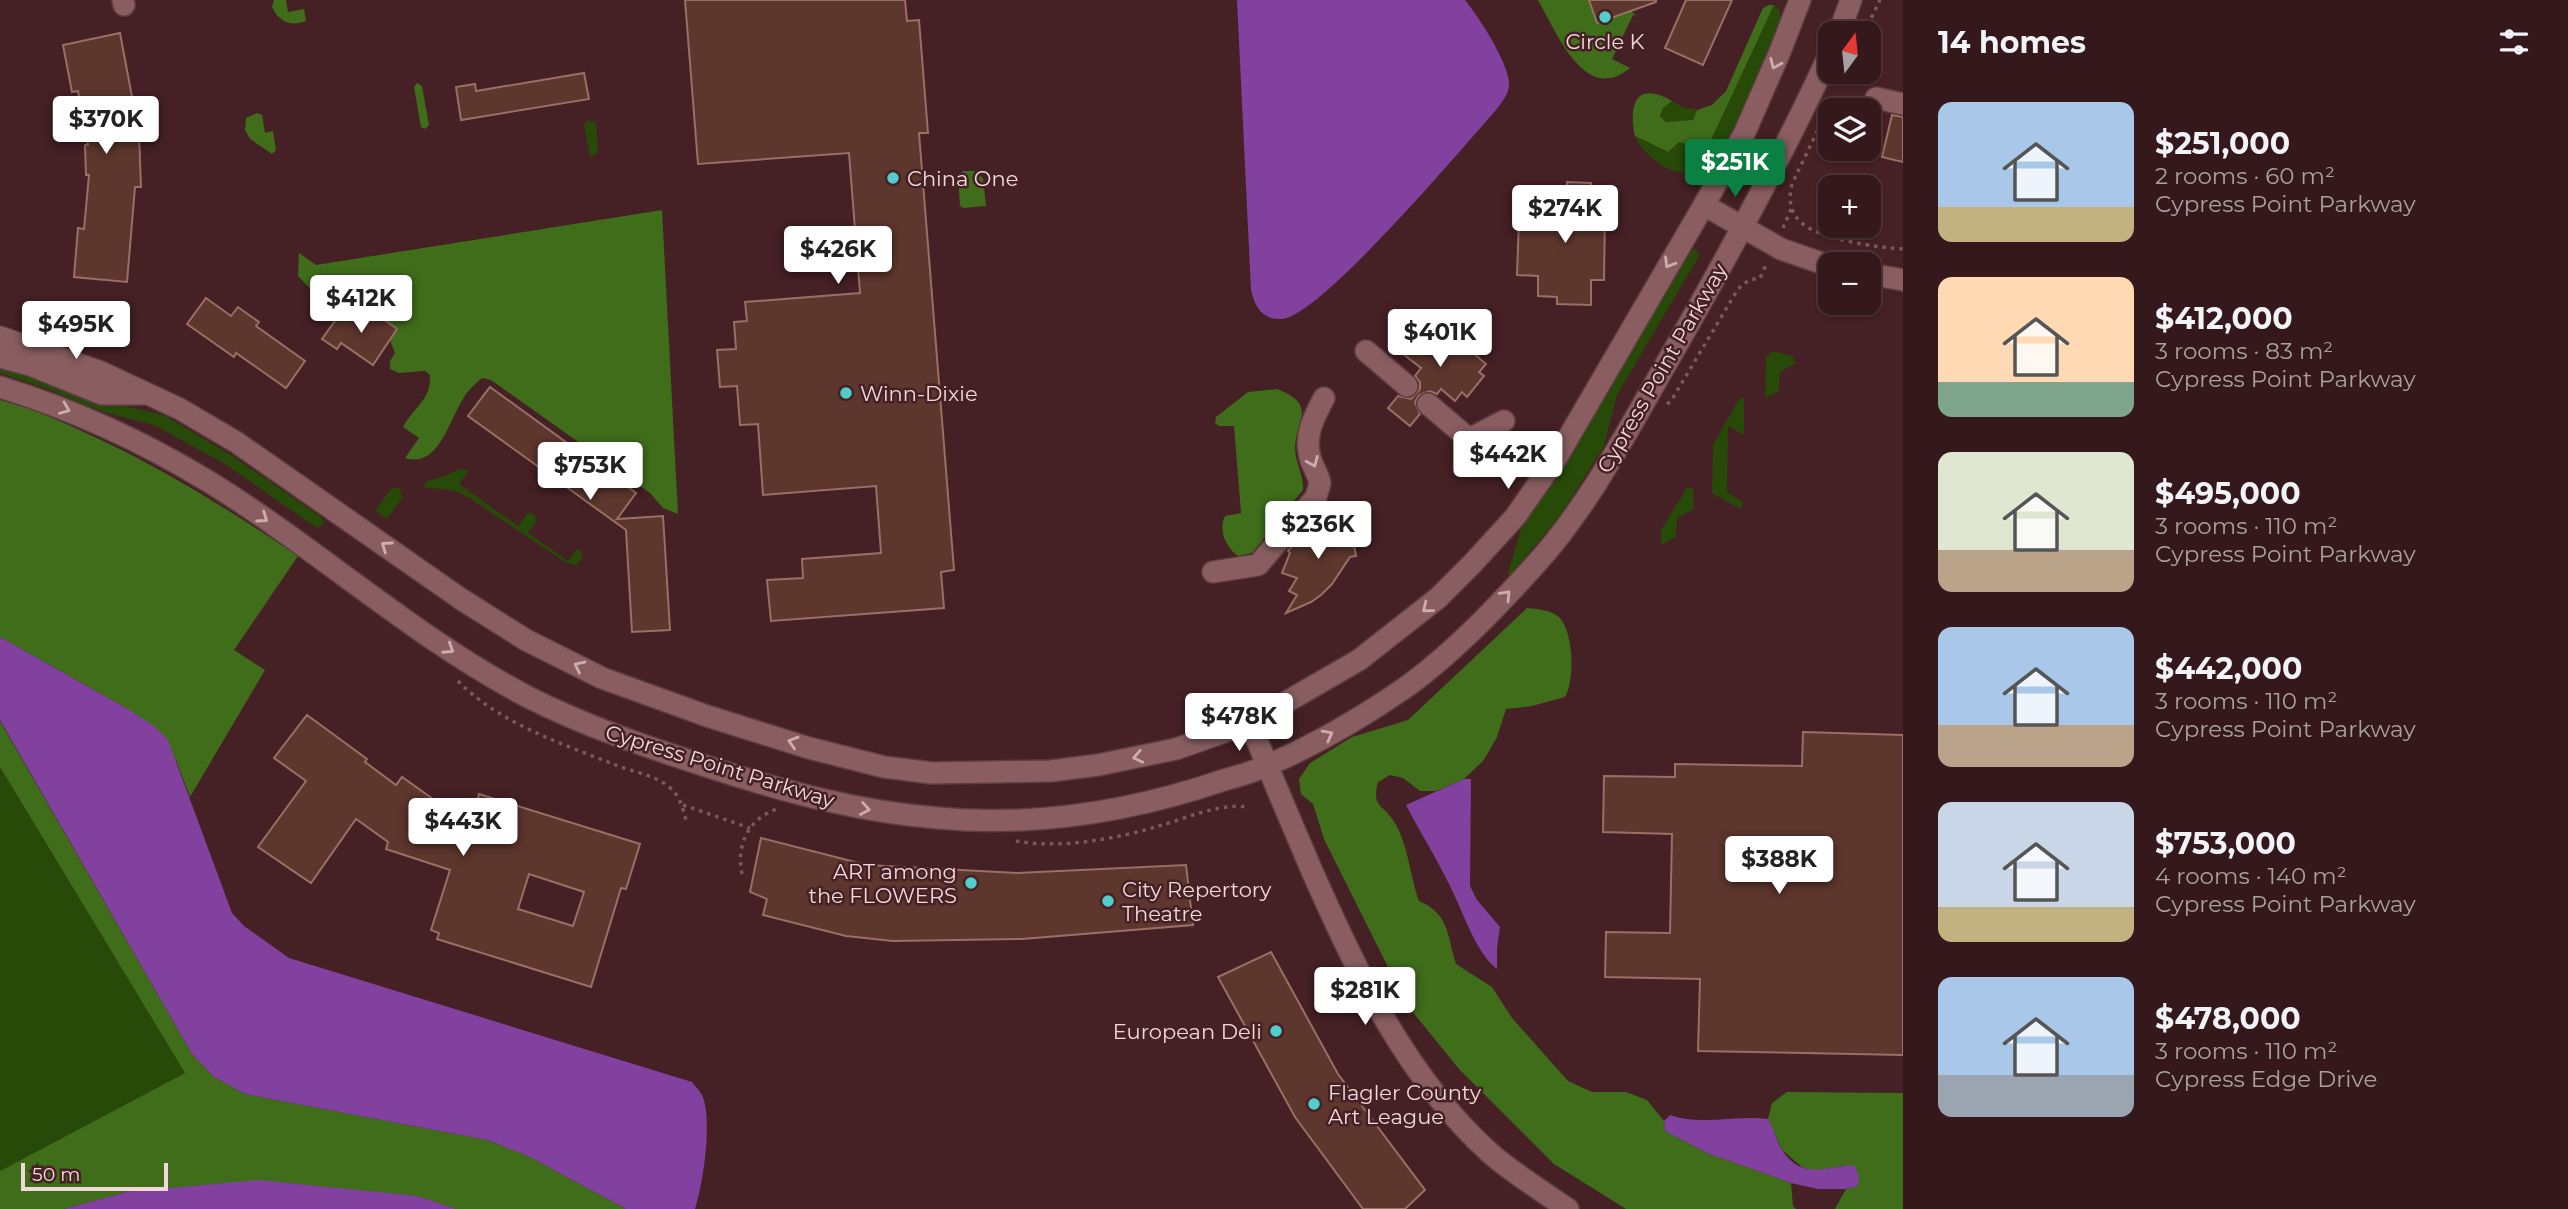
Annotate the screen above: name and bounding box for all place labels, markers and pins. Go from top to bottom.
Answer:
marker: Circle K [1597,9,1613,25]
place label: Circle K [1565,29,1645,54]
pin: $370K [57,96,155,156]
pin: $251K [1686,140,1784,199]
place label: China One [907,166,1018,191]
marker: China One [885,170,901,186]
pin: $274K [1516,186,1614,245]
pin: $426K [789,226,887,286]
pin: $412K [312,276,410,335]
pin: $495K [27,302,125,361]
pin: $401K [1391,310,1489,369]
place label: Winn-Dixie [860,381,978,406]
marker: Winn-Dixie [838,385,854,401]
pin: $442K [1459,432,1557,491]
pin: $753K [541,442,639,502]
pin: $236K [1269,502,1367,561]
pin: $478K [1190,694,1288,753]
pin: $443K [414,798,512,858]
pin: $388K [1730,836,1828,896]
place label: ART among the FLOWERS [808,859,957,908]
marker: ART among the FLOWERS [963,875,979,891]
place label: City Repertory Theatre [1122,877,1272,926]
marker: City Repertory Theatre [1100,893,1116,909]
pin: $281K [1316,968,1414,1027]
place label: European Deli [1113,1019,1262,1044]
marker: European Deli [1268,1023,1284,1039]
place label: Flagler County Art League [1328,1080,1482,1129]
marker: Flagler County Art League [1306,1096,1322,1112]

